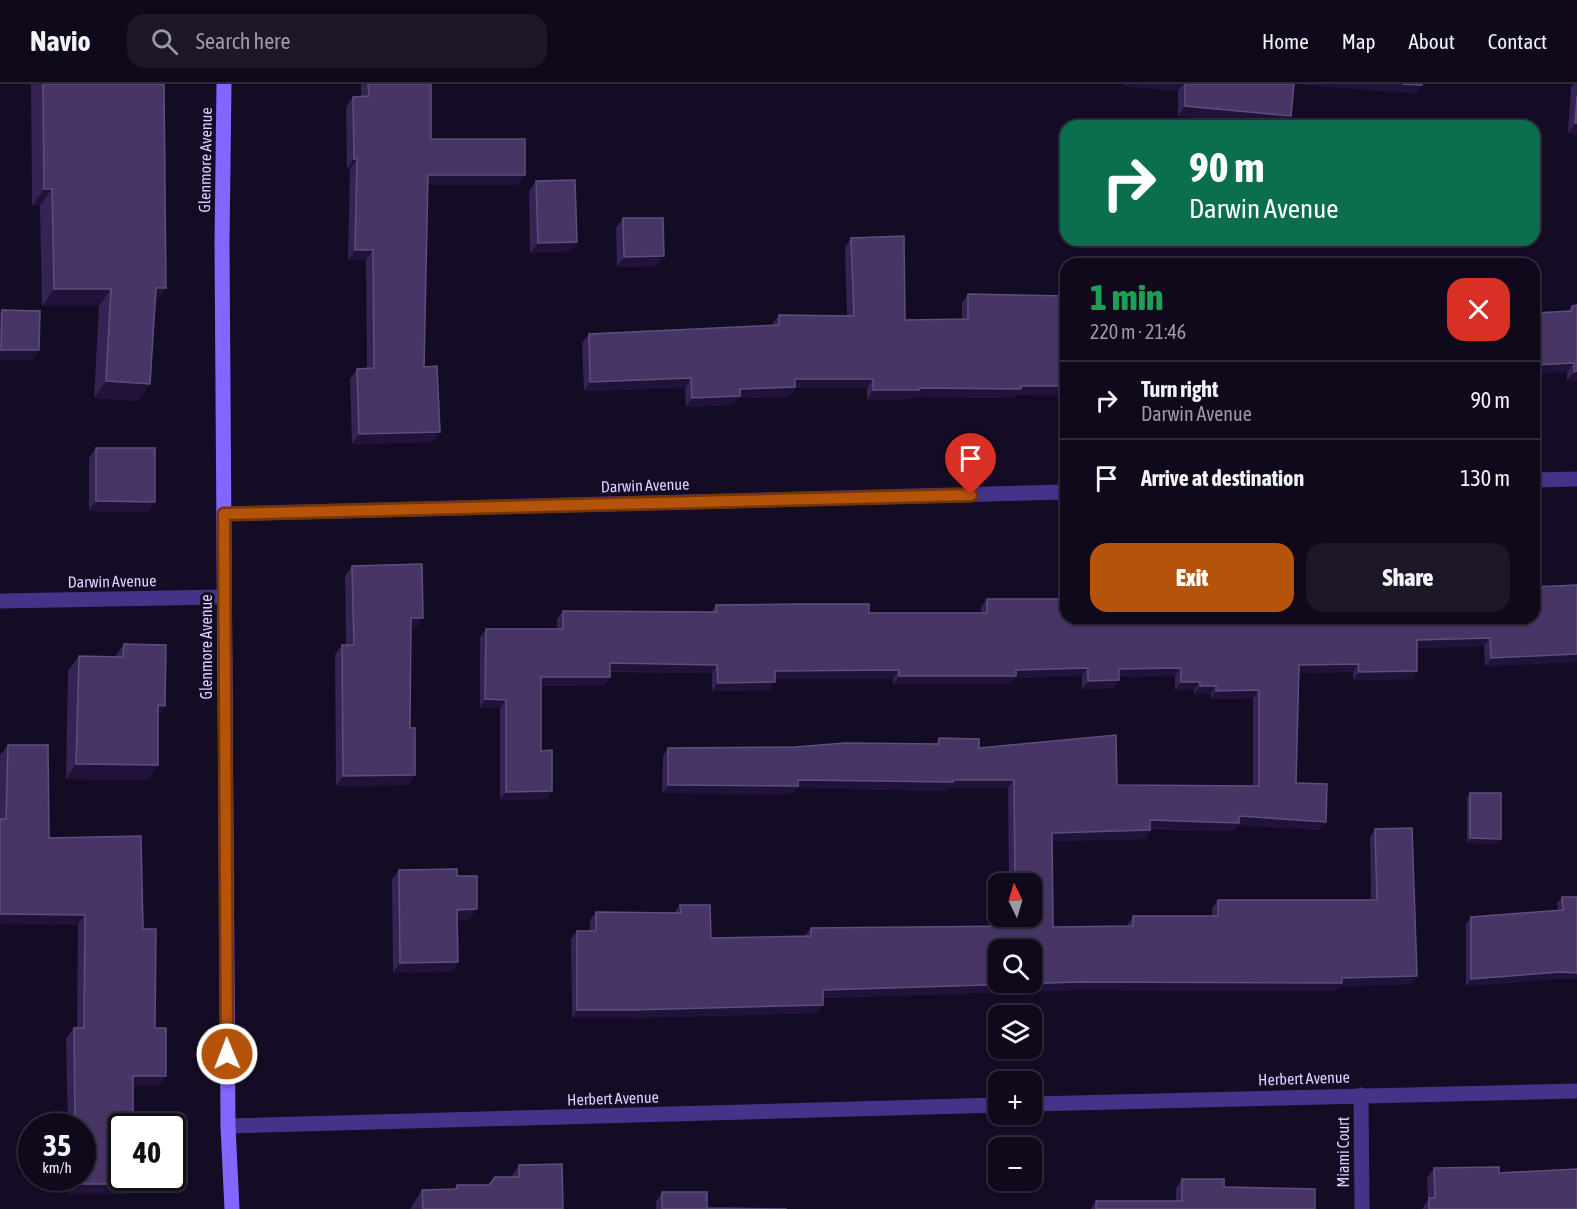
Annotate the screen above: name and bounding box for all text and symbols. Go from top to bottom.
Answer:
search box [127,14,547,68]
text: Navio [30,25,91,57]
icon: search [148,25,181,58]
text: Search here [196,28,291,54]
text: Home [1262,29,1309,53]
text: Map [1342,29,1376,53]
text: About [1409,29,1455,53]
text: Contact [1488,29,1547,53]
street label: Glenmore Avenue [195,107,215,213]
text: 90 m [1189,143,1264,191]
icon: right [1090,144,1168,222]
text: Darwin Avenue [1189,193,1339,224]
text: 1 min [1090,276,1164,318]
button: close [1447,278,1510,341]
text: 220 m · 21:46 [1090,320,1186,343]
text: Turn right [1141,376,1218,402]
icon: right [1090,384,1123,417]
text: 90 m [1470,387,1510,413]
text: Darwin Avenue [1141,402,1252,425]
pin [945,433,996,495]
icon: arrive [954,442,987,475]
icon: arrive [1090,462,1123,495]
text: Arrive at destination [1141,465,1304,491]
text: 130 m [1460,465,1510,491]
street label: Darwin Avenue [600,474,690,496]
button: Exit [1090,543,1294,612]
button: Share [1306,543,1510,612]
street label: Darwin Avenue [68,571,156,591]
street label: Glenmore Avenue [197,594,215,700]
north arrow [988,873,1042,927]
map controls [988,873,1042,1191]
button: search [988,939,1042,993]
button: layers [988,1005,1042,1059]
position arrow [195,1022,259,1086]
street label: Herbert Avenue [1258,1067,1350,1089]
button: + [988,1071,1042,1125]
street label: Herbert Avenue [567,1087,659,1109]
speed limit sign: 40 [108,1113,186,1191]
street label: Miami Court [1334,1116,1352,1187]
text: 35 [43,1128,71,1162]
button: − [988,1137,1042,1191]
text: km/h [42,1159,72,1176]

